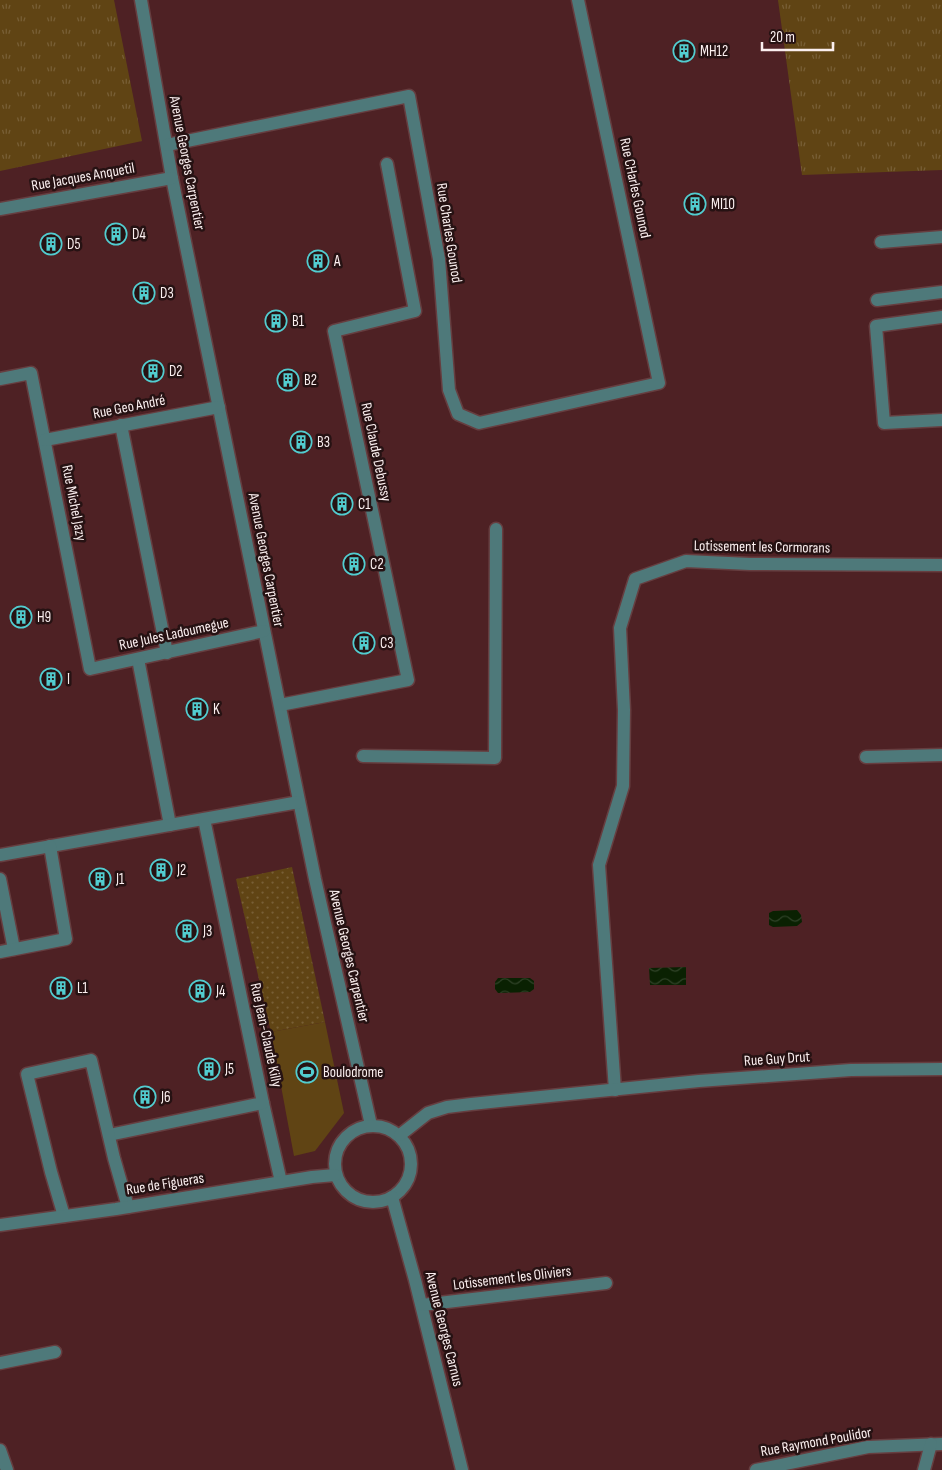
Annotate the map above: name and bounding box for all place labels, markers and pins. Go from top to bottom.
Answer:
building icon: MH12 [672,39,696,63]
place label: MH12 [700,42,728,61]
building icon: MI10 [683,192,707,216]
place label: MI10 [711,195,735,214]
building icon: D4 [104,222,128,246]
place label: D4 [132,225,146,244]
building icon: D5 [39,232,63,256]
place label: D5 [67,235,80,254]
building icon: A [306,249,330,273]
place label: A [333,252,341,271]
building icon: D3 [132,281,156,305]
place label: D3 [160,284,174,303]
building icon: B1 [264,309,288,333]
place label: B1 [292,312,305,331]
building icon: D2 [141,359,165,383]
place label: D2 [169,362,182,381]
building icon: B2 [276,368,300,392]
place label: B2 [304,371,317,390]
building icon: B3 [289,430,313,454]
place label: B3 [317,433,330,452]
building icon: C1 [330,492,354,516]
place label: C1 [358,495,371,514]
building icon: C2 [342,552,366,576]
place label: C2 [370,555,384,574]
building icon: H9 [9,605,33,629]
place label: H9 [37,608,51,627]
building icon: C3 [352,631,376,655]
place label: C3 [380,634,394,653]
building icon: I [39,667,63,691]
place label: I [67,670,70,689]
building icon: K [185,697,209,721]
place label: K [213,700,220,719]
building icon: J2 [149,858,173,882]
place label: J2 [176,861,186,880]
building icon: J1 [88,867,112,891]
place label: J1 [115,870,125,889]
building icon: J3 [175,919,199,943]
place label: J3 [202,922,212,941]
building icon: L1 [49,976,73,1000]
place label: L1 [77,979,89,998]
building icon: J4 [188,979,212,1003]
place label: J4 [215,982,225,1001]
building icon: J5 [197,1057,221,1081]
place label: J5 [224,1060,234,1079]
sports icon: Boulodrome [295,1060,319,1084]
place label: Boulodrome [323,1063,383,1082]
building icon: J6 [133,1085,157,1109]
place label: J6 [160,1088,171,1107]

